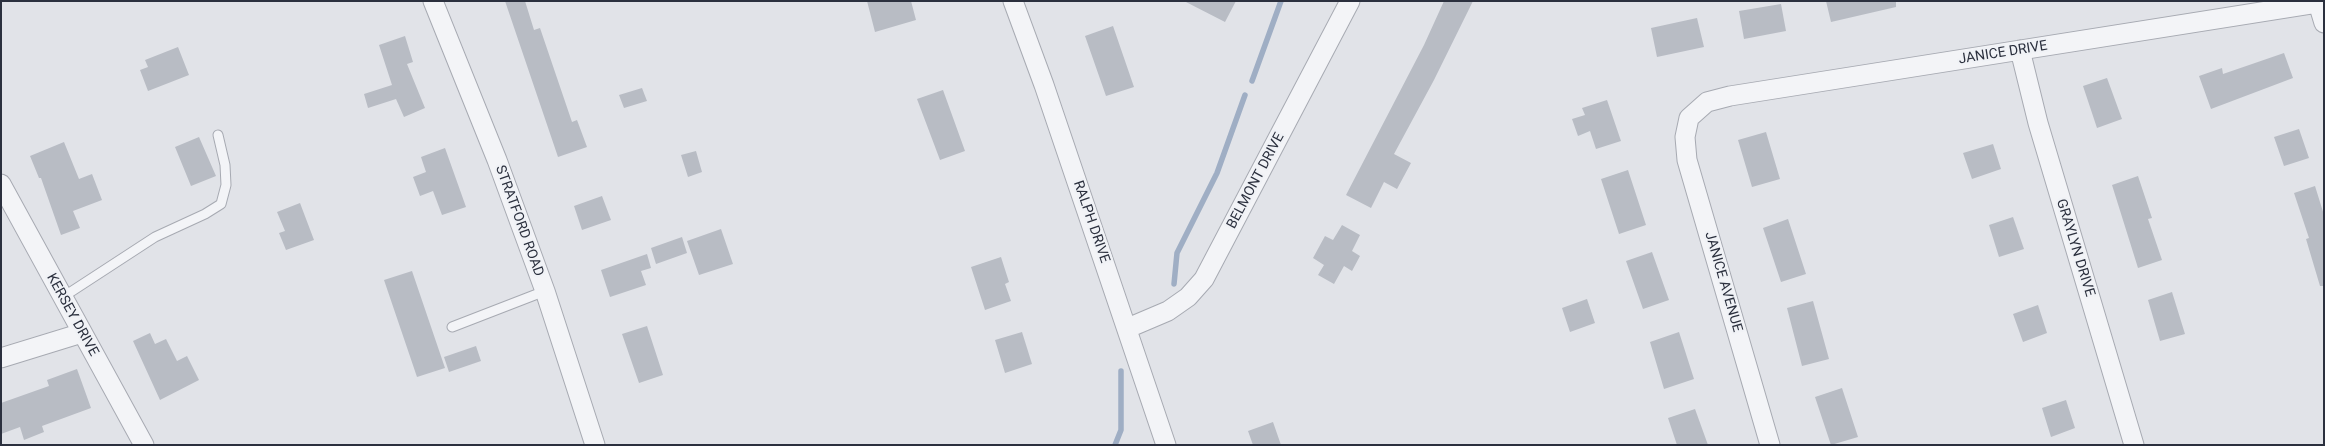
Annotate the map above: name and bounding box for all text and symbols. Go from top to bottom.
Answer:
street label: JANICE DRIVE [1957,38,2049,68]
street label: BELMONT DRIVE [1224,130,1288,232]
street label: STRATFORD ROAD [491,163,547,279]
street label: RALPH DRIVE [1069,179,1113,265]
street label: GRAYLYN DRIVE [2052,197,2098,299]
street label: JANICE AVENUE [1701,230,1745,334]
street label: KERSEY DRIVE [42,271,102,359]

